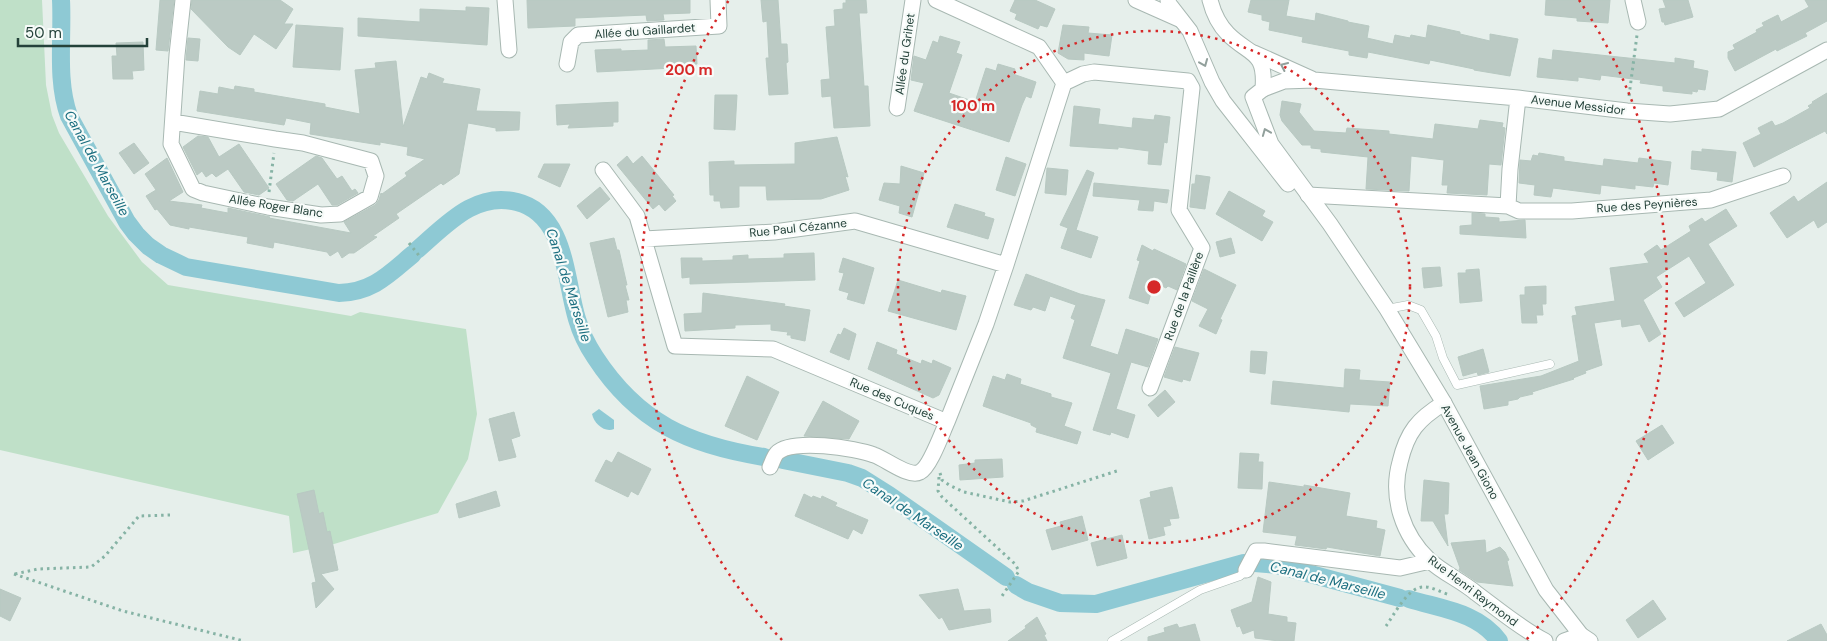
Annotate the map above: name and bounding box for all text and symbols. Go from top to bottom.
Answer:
street label: Allée du Grihet [891,12,919,96]
scale bar [18,15,146,47]
street label: Allée du Gaillardet [594,19,696,43]
text: 50 m [25,23,62,43]
one-way arrow [1197,58,1208,67]
text: 200 m [665,60,713,80]
one-way arrow [1280,62,1289,72]
street label: Avenue Messidor [1530,91,1627,119]
text: 100 m [951,96,995,116]
water label: Canal de Marseille [60,107,134,219]
one-way arrow [1262,129,1272,137]
street label: Allée Roger Blanc [228,191,324,221]
street label: Rue des Peynières [1596,193,1698,217]
street label: Rue Paul Cézanne [748,215,848,241]
water label: Canal de Marseille [542,226,596,344]
street label: Rue de la Paillère [1161,249,1208,343]
centre of rings [1145,278,1163,296]
street label: Rue des Cuques [847,374,937,424]
street label: Avenue Jean Giono [1437,402,1503,502]
water label: Canal de Marseille [859,473,967,555]
street label: Rue Henri Raymond [1425,552,1521,630]
water label: Canal de Marseille [1268,557,1388,603]

